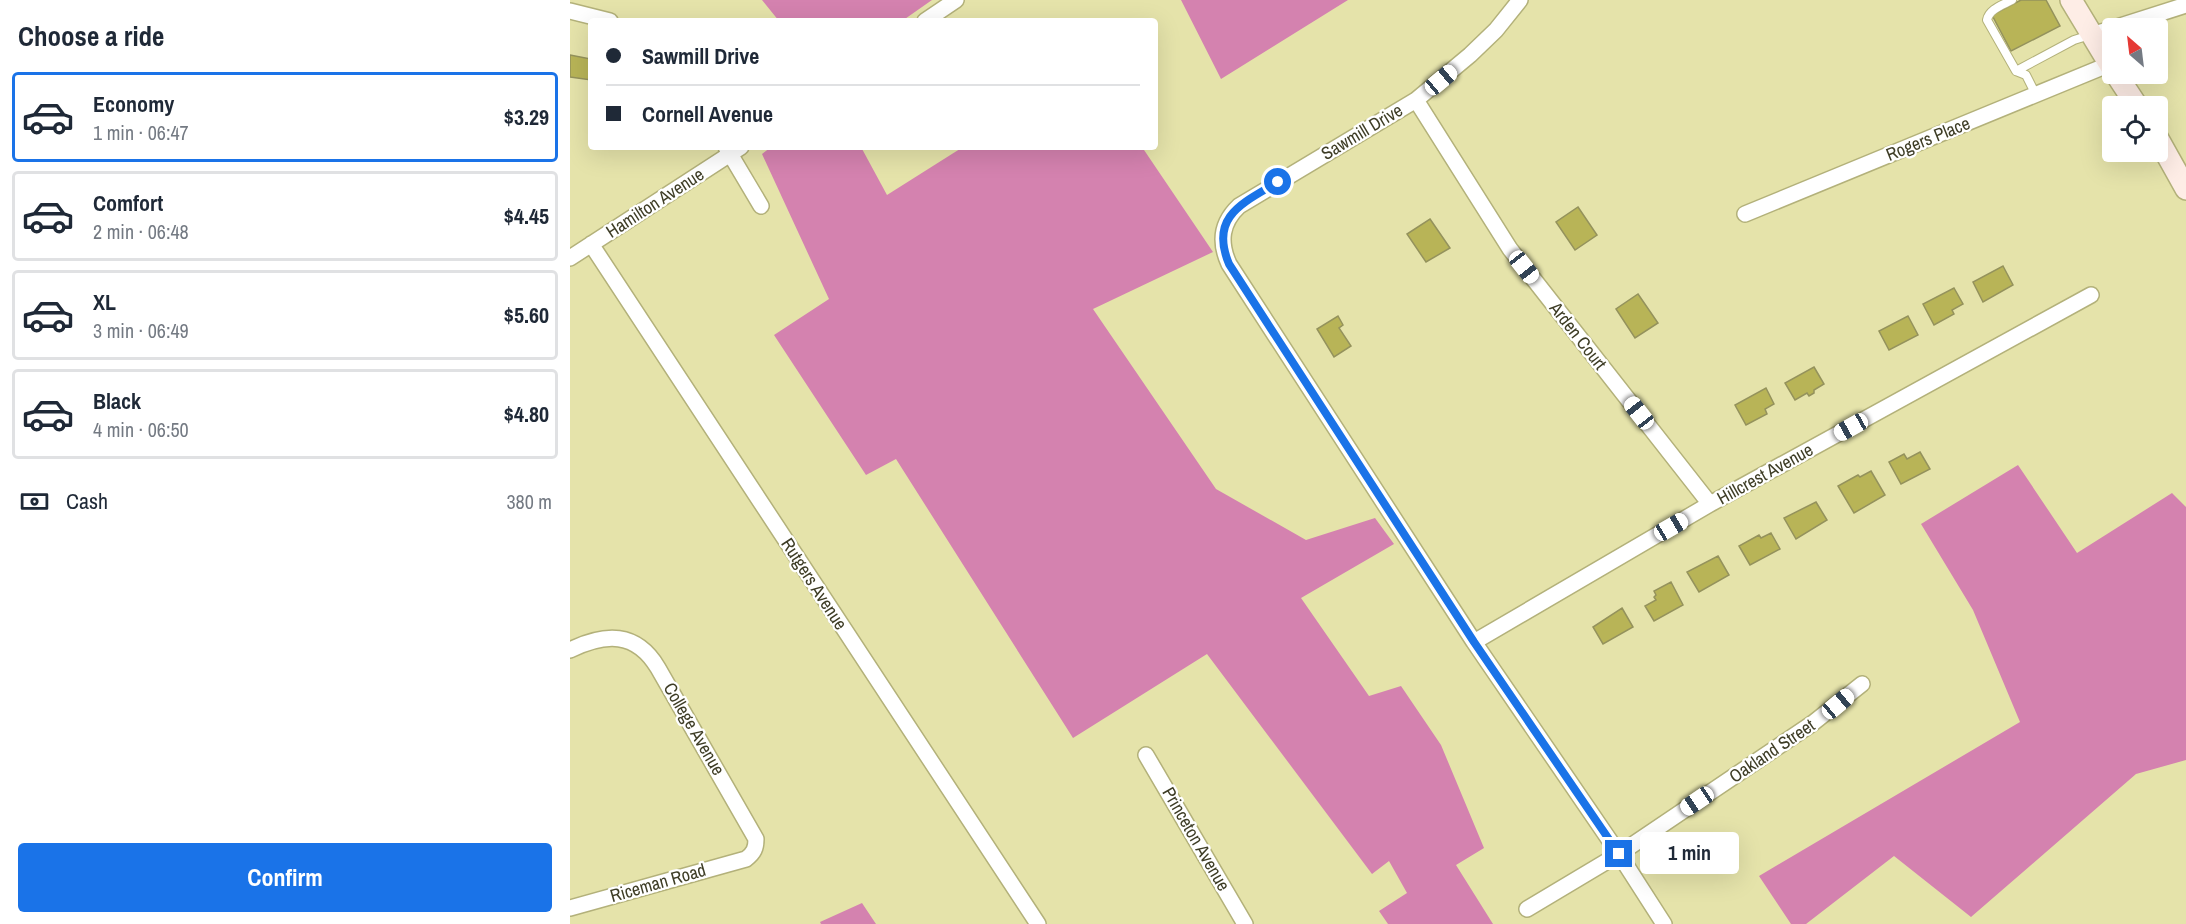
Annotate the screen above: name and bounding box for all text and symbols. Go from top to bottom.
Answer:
text: Choose a ride [18,18,164,54]
north arrow [2102,18,2168,84]
map controls [2102,18,2168,162]
text: Sawmill Drive [642,41,759,71]
car [1421,62,1461,98]
text: Economy [93,89,174,119]
icon: car [21,90,75,144]
button: locate [2102,96,2168,162]
street label: Sawmill Drive [1316,97,1407,166]
text: Cornell Avenue [642,99,773,129]
text: $3.29 [504,102,549,132]
street label: Rogers Place [1882,110,1974,167]
text: 1 min · 06:47 [93,119,189,146]
street label: Hamilton Avenue [601,162,709,244]
route start [1264,168,1291,195]
text: Comfort [93,188,163,218]
icon: car [21,189,75,243]
text: $4.45 [504,201,549,231]
text: 2 min · 06:48 [93,218,189,245]
car [1506,247,1542,287]
text: XL [93,287,116,317]
icon: car [21,288,75,342]
street label: Arden Court [1543,296,1613,375]
text: $5.60 [504,300,549,330]
text: 3 min · 06:49 [93,317,189,344]
text: Black [93,386,141,416]
icon: car [21,387,75,441]
car [1621,393,1657,433]
text: $4.80 [504,399,549,429]
car [1831,410,1871,444]
text: 4 min · 06:50 [93,416,189,443]
street label: Hillcrest Avenue [1712,437,1817,510]
icon: cash [18,485,51,518]
text: Cash [66,486,108,516]
text: 380 m [506,488,552,515]
car [1651,510,1691,544]
street label: Rutgers Avenue [775,533,853,634]
street label: College Avenue [658,678,731,780]
car [1818,686,1858,722]
street label: Oakland Street [1724,713,1820,788]
street label: Princeton Avenue [1157,782,1236,895]
car [1677,783,1717,819]
callout: 1 min [1640,833,1739,875]
text: 1 min [1668,839,1711,866]
route end [1605,840,1632,867]
button: Confirm [18,843,552,912]
street label: Riceman Road [607,857,709,908]

